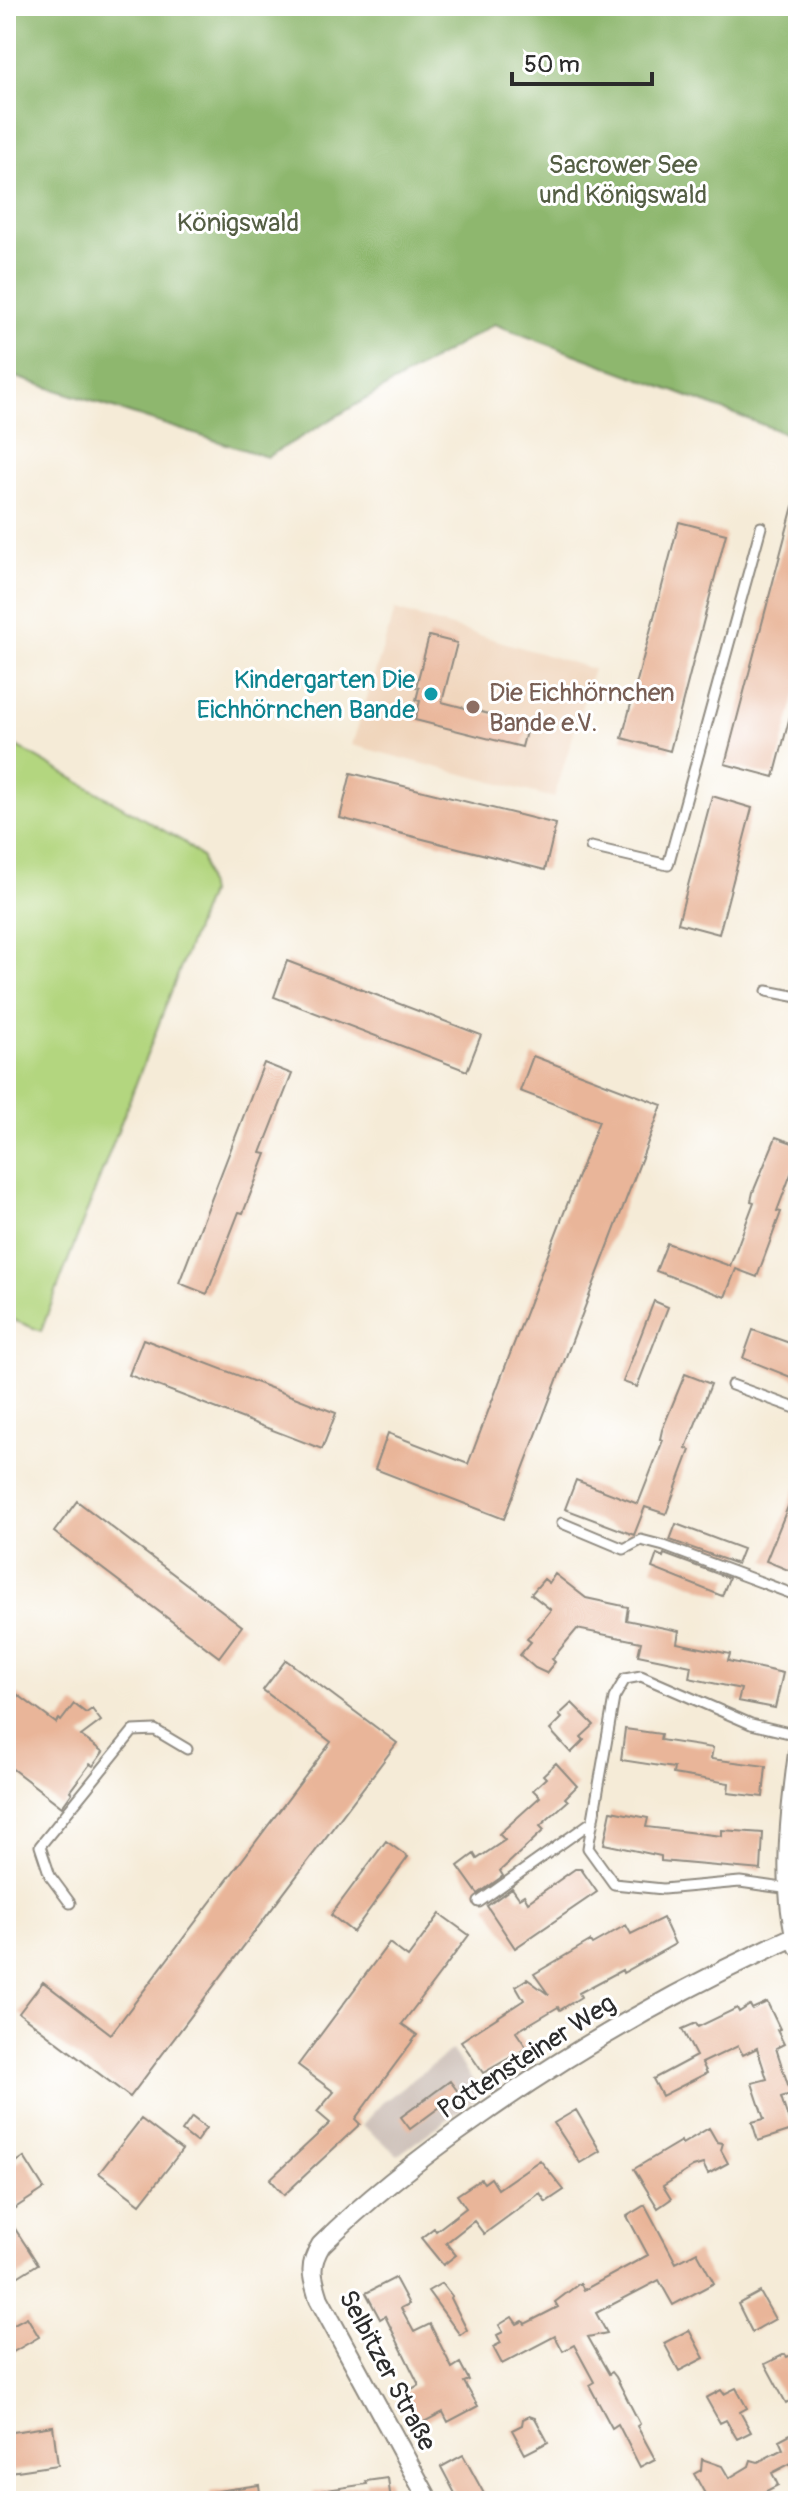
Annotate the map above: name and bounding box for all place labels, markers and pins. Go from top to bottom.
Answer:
place label: Kindergarten Die Eichhörnchen Bande [196,664,415,726]
place label: Die Eichhörnchen Bande e.V. [489,677,675,739]
marker: Kindergarten Die Eichhörnchen Bande [422,685,440,703]
marker: Die Eichhörnchen Bande e.V. [464,698,482,716]

